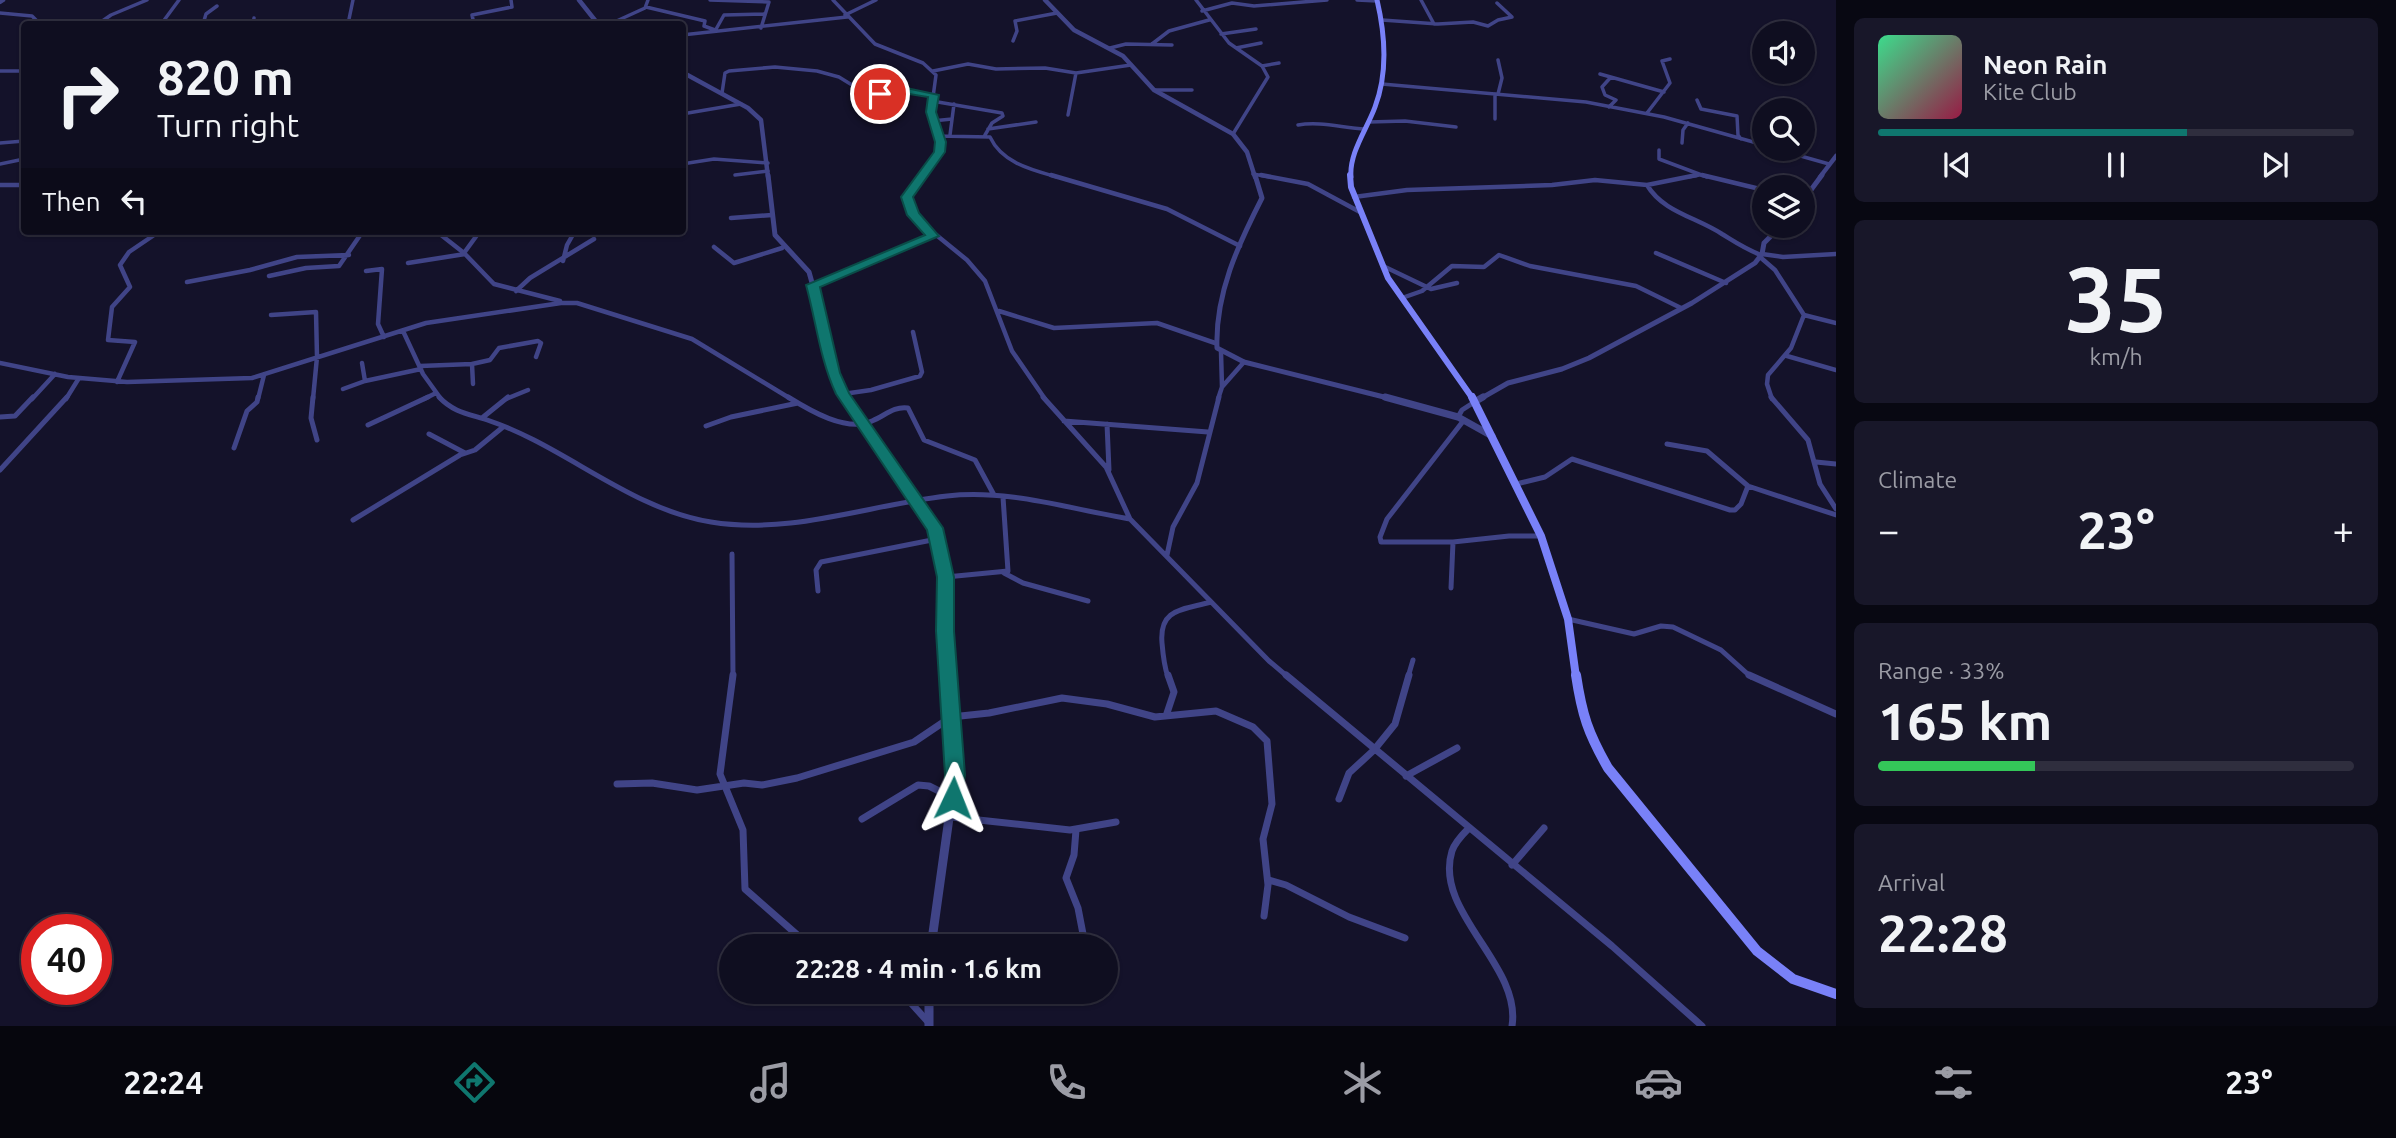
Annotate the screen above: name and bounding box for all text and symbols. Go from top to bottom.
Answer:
map controls [1752,21,1815,238]
button: sound [1752,21,1815,84]
icon: right [42,49,133,140]
text: 820 m [157,49,294,104]
text: Neon Rain [1983,50,2108,79]
pin [850,64,910,124]
icon: arrive [861,75,899,113]
text: Kite Club [1983,79,2077,104]
button: search [1752,98,1815,161]
text: Turn right [157,107,299,143]
icon: previous [1938,146,1976,184]
icon: pause [2097,146,2135,184]
icon: next [2256,146,2294,184]
button: layers [1752,175,1815,238]
icon: left [115,182,153,220]
text: Then [42,187,101,216]
text: 35 [2065,247,2167,349]
text: km/h [2089,344,2143,369]
text: Climate [1878,467,1957,492]
text: 23° [2077,501,2155,559]
text: − [1878,509,1899,551]
text: + [2333,509,2354,551]
text: Range · 33% [1878,658,2005,683]
text: 165 km [1878,692,2052,750]
position arrow [916,761,990,835]
text: Arrival [1878,870,1945,895]
text: 22:28 [1878,904,2008,962]
speed limit sign: 40 [21,914,112,1005]
text: 22:28 · 4 min · 1.6 km [795,954,1042,983]
icon: directions [450,1058,499,1107]
icon: music [746,1058,795,1107]
icon: phone [1042,1058,1091,1107]
icon: climate [1338,1058,1387,1107]
icon: car [1634,1058,1683,1107]
icon: filters [1929,1058,1978,1107]
text: 22:24 [123,1064,203,1100]
text: 23° [2225,1064,2273,1100]

